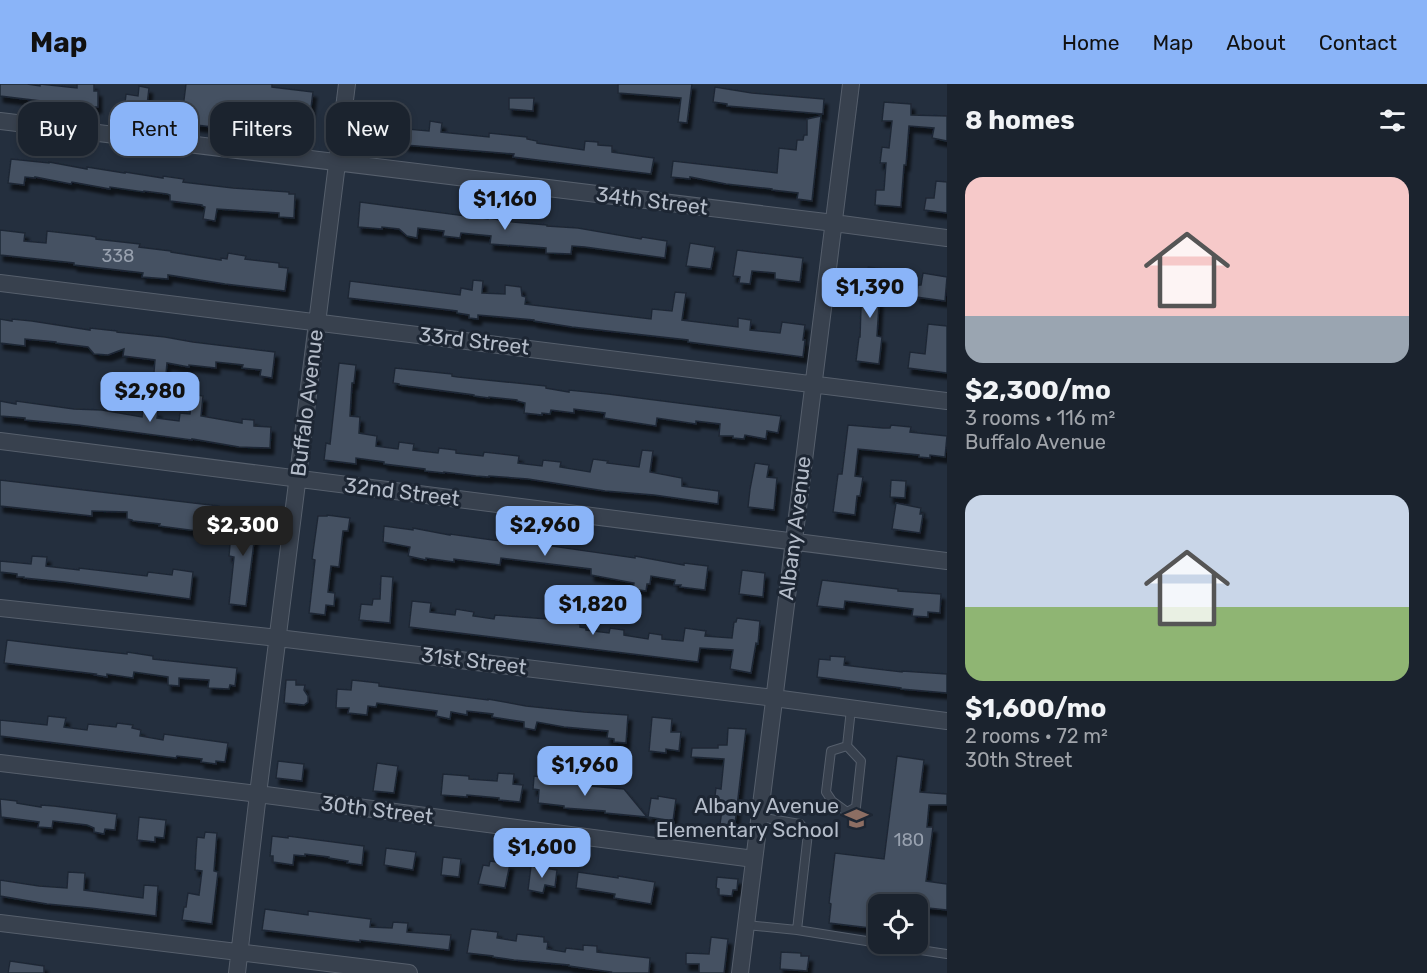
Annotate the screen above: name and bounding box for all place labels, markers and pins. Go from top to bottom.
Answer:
pin: $1,160 [456,180,554,231]
pin: $1,390 [821,268,919,319]
pin: $2,980 [101,372,199,423]
pin: $2,300 [194,506,292,557]
pin: $2,960 [496,506,594,557]
pin: $1,820 [544,585,642,636]
pin: $1,960 [536,746,634,797]
place label: Albany Avenue Elementary School [656,793,839,842]
school or university icon: Albany Avenue Elementary School [844,805,870,831]
pin: $1,600 [493,828,591,879]

